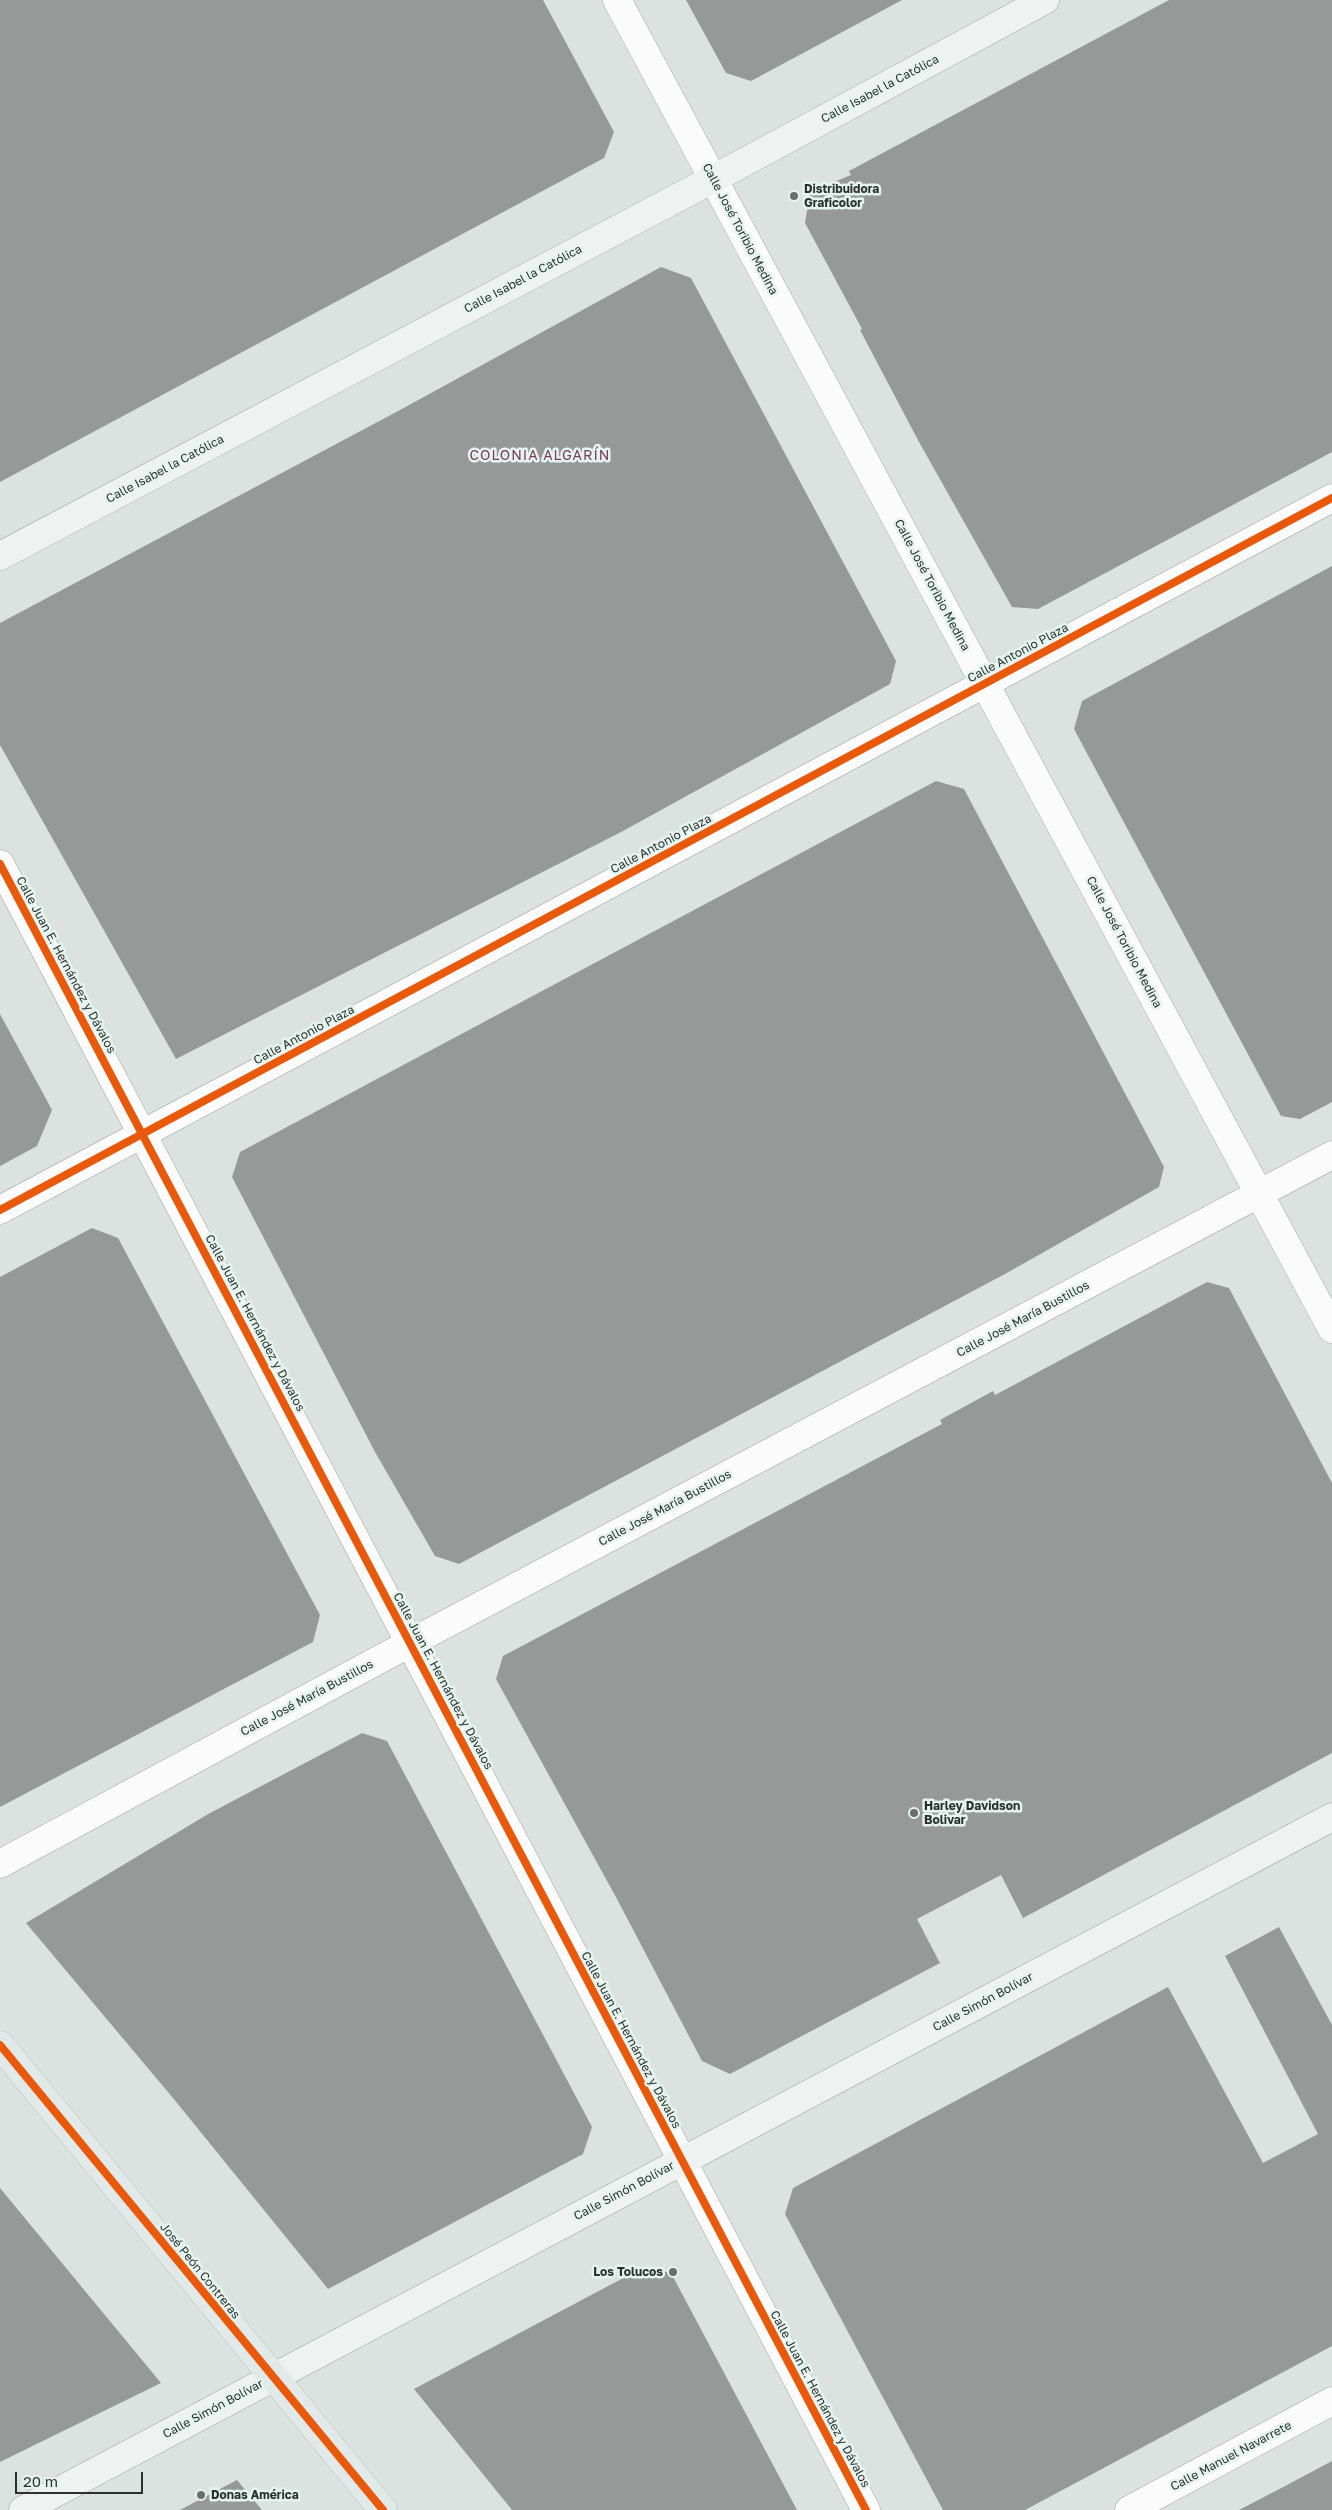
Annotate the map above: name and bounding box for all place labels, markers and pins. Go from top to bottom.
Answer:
place label: Distribuidora Graficolor [804,182,879,210]
marker: Distribuidora Graficolor [788,190,800,202]
place label: Harley Davidson Bolivar [924,1799,1020,1827]
marker: Harley Davidson Bolivar [908,1807,920,1819]
place label: Los Tolucos [593,2265,663,2279]
marker: Los Tolucos [667,2266,679,2278]
place label: Donas América [211,2488,299,2502]
marker: Donas América [195,2489,207,2501]

